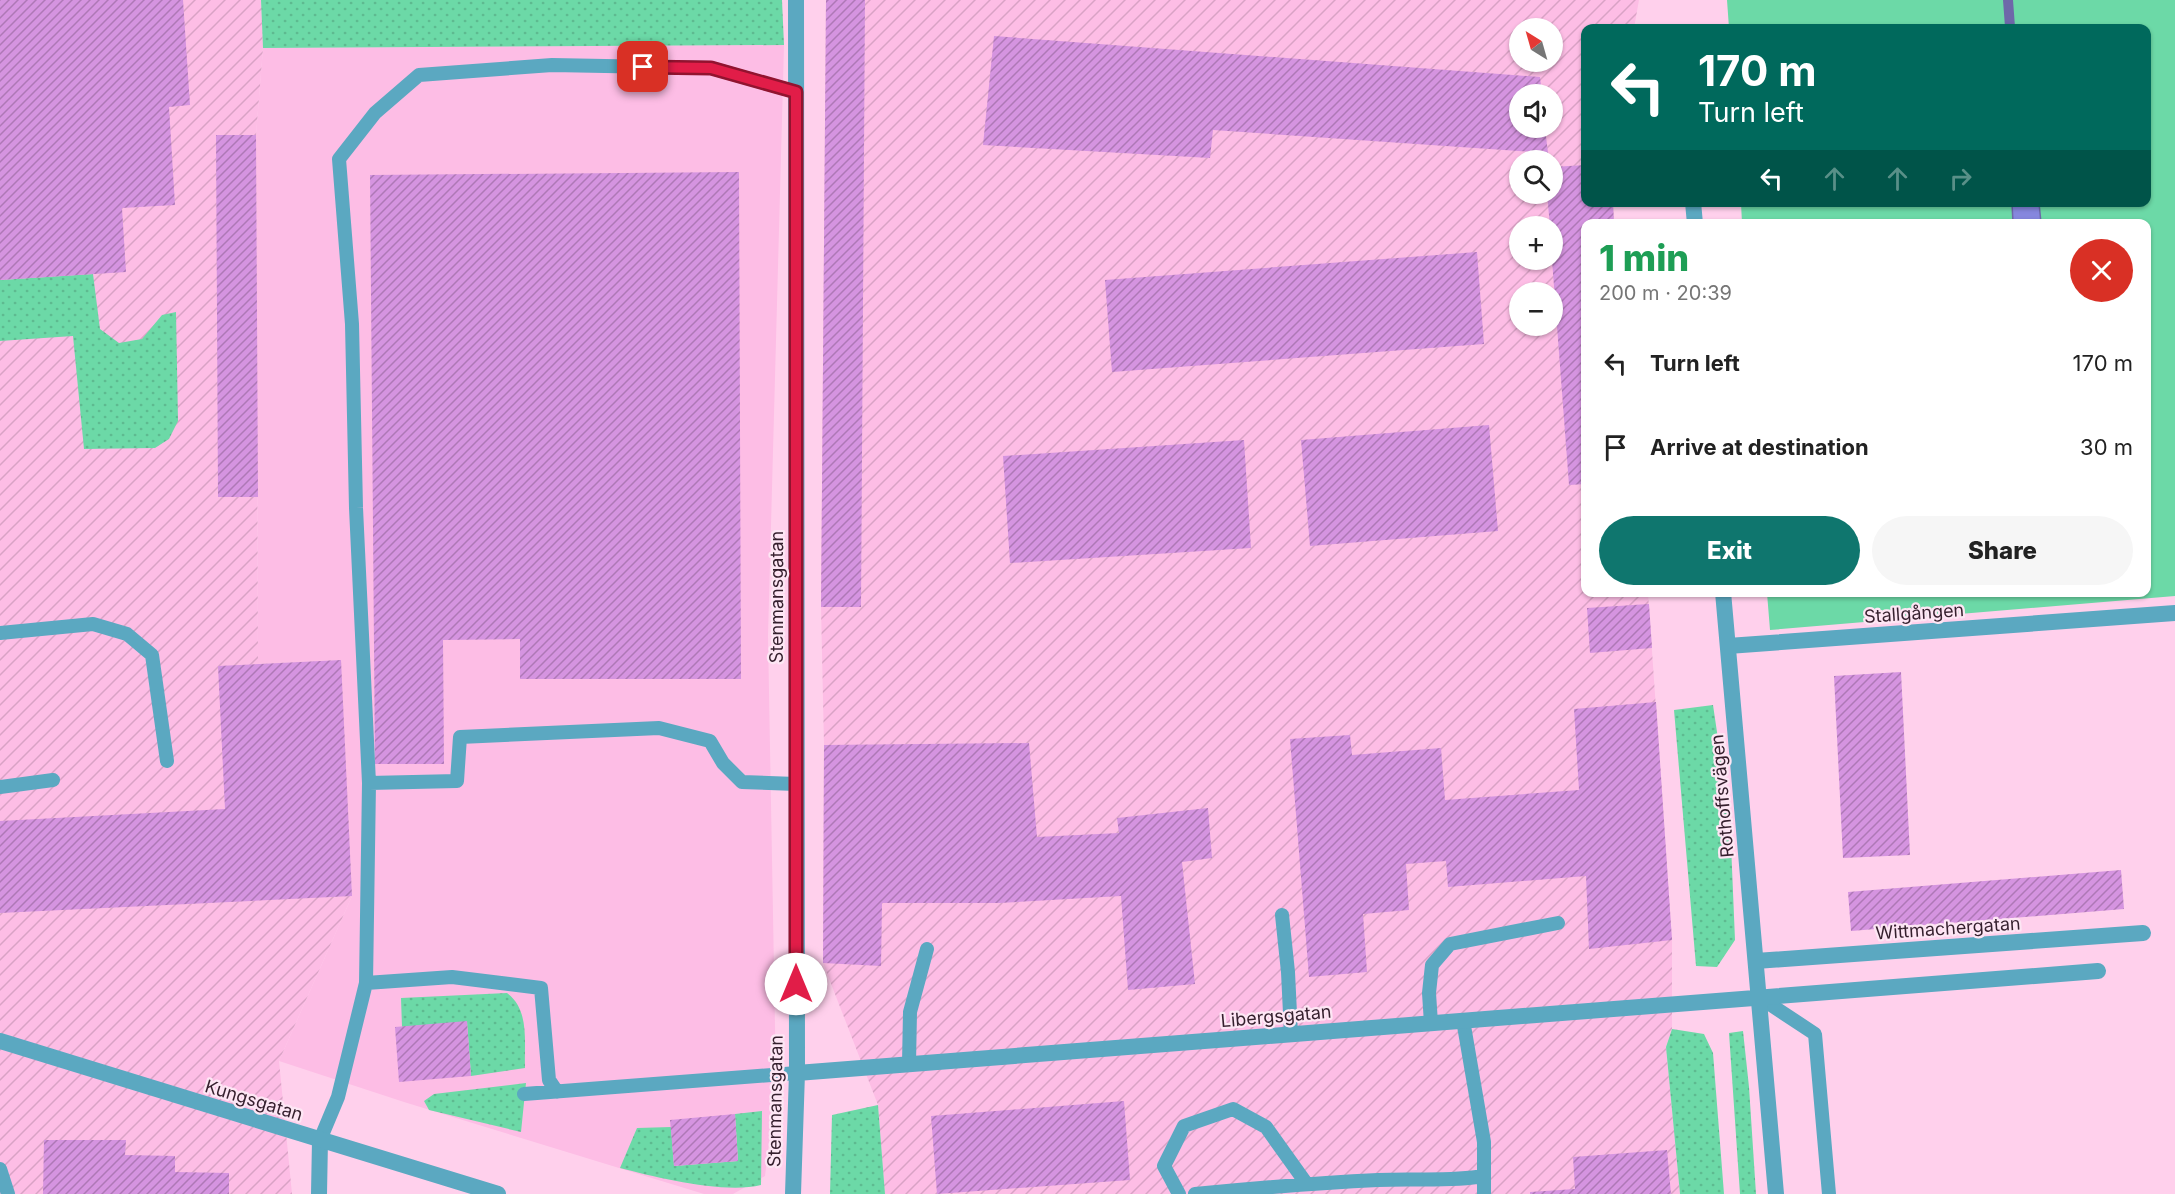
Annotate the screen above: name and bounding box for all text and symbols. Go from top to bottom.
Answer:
north arrow [1509,18,1563,72]
map controls [1509,18,1563,336]
pin [617,41,668,92]
text: 170 m [1698,45,1816,96]
icon: left [1599,48,1677,126]
icon: arrive [626,50,659,83]
button: sound [1509,84,1563,138]
text: Turn left [1698,96,1804,129]
button: search [1509,150,1563,204]
icon: left [1755,162,1788,195]
icon: ahead [1818,162,1851,195]
icon: ahead [1881,162,1914,195]
icon: right [1944,162,1977,195]
button: + [1509,216,1563,270]
text: 1 min [1599,236,1689,280]
button: close [2070,239,2133,302]
text: 200 m · 20:39 [1599,281,1732,305]
button: − [1509,282,1563,336]
icon: left [1599,347,1632,380]
text: Turn left [1650,350,1740,376]
text: 170 m [2073,350,2133,376]
icon: arrive [1599,431,1632,464]
text: Arrive at destination [1650,434,1869,460]
text: 30 m [2080,434,2133,460]
button: Exit [1599,516,1860,585]
button: Share [1872,516,2133,585]
street label: Stenmansgatan [766,531,787,663]
street label: Stallgången [1863,599,1965,627]
street label: Rothoffsvägen [1706,734,1738,858]
street label: Wittmachergatan [1875,912,2021,944]
position arrow [764,952,828,1016]
street label: Libergsgatan [1220,1001,1332,1031]
street label: Stenmansgatan [763,1035,787,1167]
street label: Kungsgatan [203,1075,305,1125]

